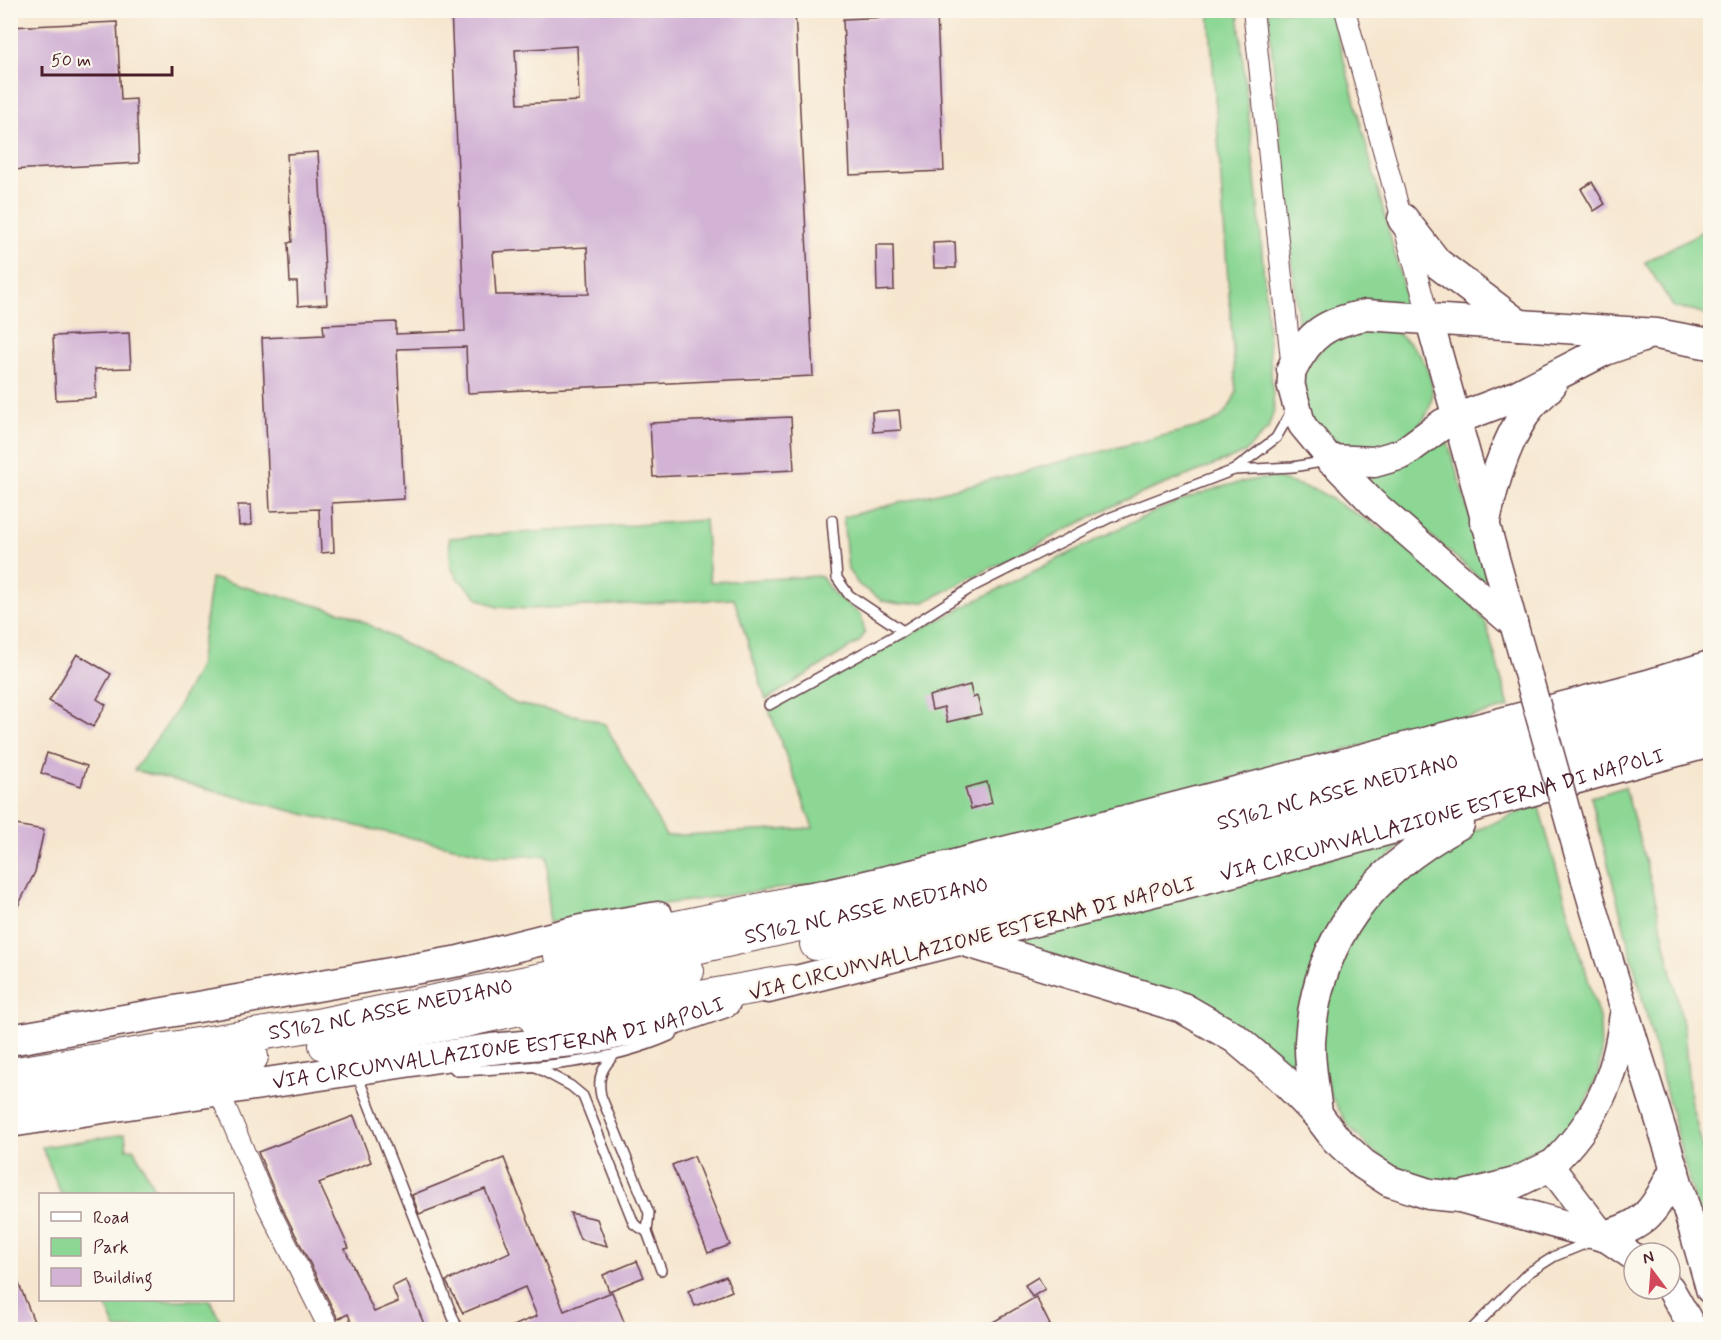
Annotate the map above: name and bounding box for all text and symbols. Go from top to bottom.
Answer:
scale bar [42,39,172,77]
text: 50 m [51,49,91,73]
street label: VIA CIRCUMVALLAZIONE ESTERNA DI NAPOLI [1217,742,1668,889]
street label: SS162 NC ASSE MEDIANO [1214,748,1462,838]
street label: VIA CIRCUMVALLAZIONE ESTERNA DI NAPOLI [746,870,1198,1008]
street label: SS162 NC ASSE MEDIANO [742,871,991,952]
street label: SS162 NC ASSE MEDIANO [266,972,516,1047]
street label: VIA CIRCUMVALLAZIONE ESTERNA DI NAPOLI [270,990,728,1097]
legend [39,1193,234,1301]
text: Road [93,1206,129,1230]
text: Park [93,1236,129,1260]
north arrow [1622,1241,1682,1301]
text: N [1640,1246,1656,1270]
text: Building [93,1266,153,1292]

